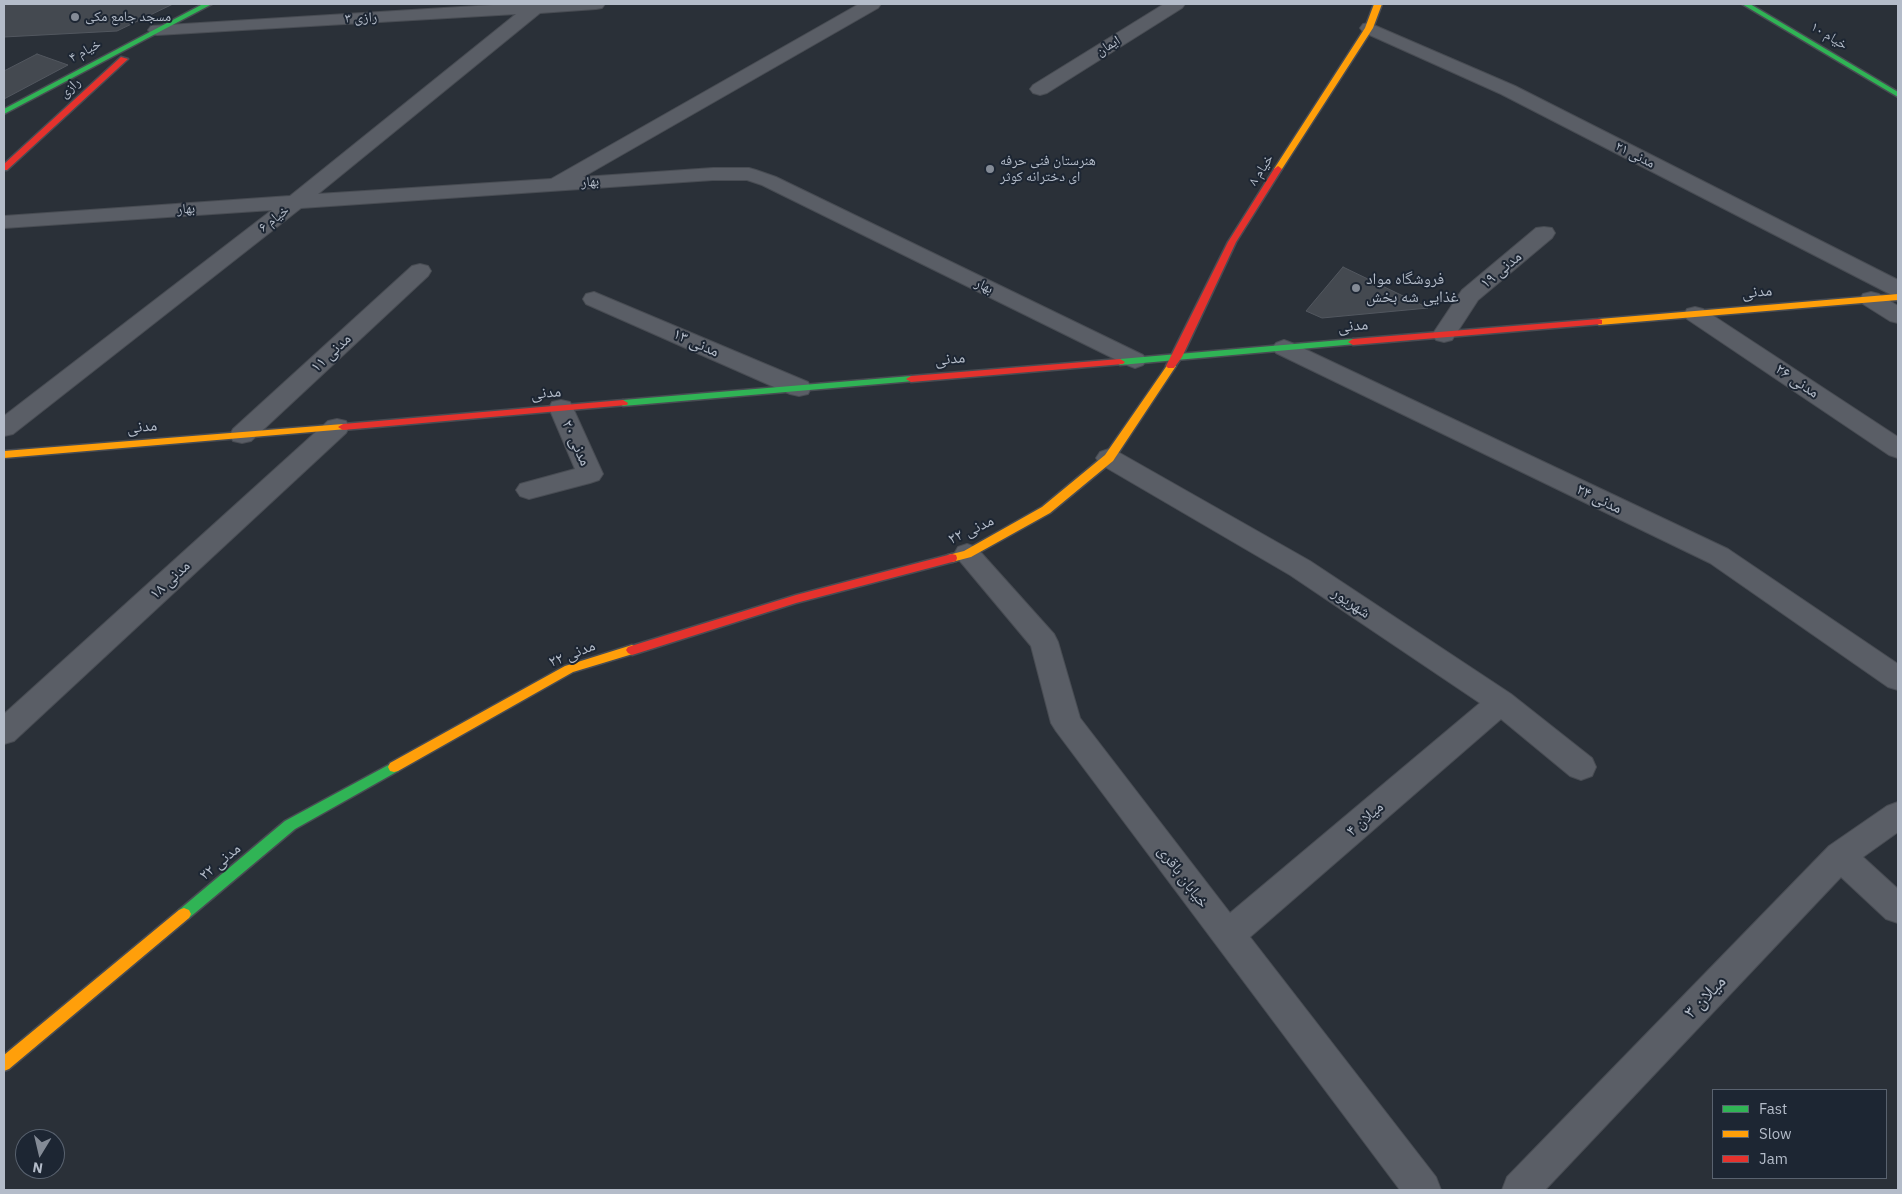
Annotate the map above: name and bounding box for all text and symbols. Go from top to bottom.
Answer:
place label: مسجد جامع مکی [85,9,171,25]
street label: رازی ۳ [344,9,378,27]
marker: مسجد جامع مکی [69,11,81,23]
street label: خیام ۱۰ [1807,18,1851,54]
street label: ایمان [1093,32,1123,60]
street label: خیام ۴ [66,36,104,66]
street label: رازی [56,74,84,102]
street label: مدنی ۲۱ [1612,138,1658,172]
street label: خیام ۸ [1245,151,1277,189]
place label: هنرستان فنی حرفه ای دخترانه کوثر [1000,153,1096,186]
marker: هنرستان فنی حرفه ای دخترانه کوثر [984,163,996,175]
street label: بهار [580,173,600,191]
street label: بهار [176,200,196,218]
street label: خیام ۶ [255,202,293,236]
street label: مدنی ۱۹ [1476,247,1526,293]
place label: فروشگاه مواد غذایی شه بخش [1366,269,1459,307]
street label: بهار [972,274,996,298]
street label: مدنی [1741,281,1773,303]
marker: فروشگاه مواد غذایی شه بخش [1350,282,1362,294]
street label: مدنی [1337,315,1369,337]
street label: مدنی ۱۳ [670,324,722,362]
street label: مدنی ۱۱ [307,329,355,377]
street label: مدنی [934,348,966,370]
street label: مدنی ۲۶ [1772,360,1822,402]
street label: مدنی [530,382,562,404]
street label: مدنی [126,416,158,438]
street label: مدنی ۲۰ [557,417,595,469]
street label: مدنی ۲۴ [1573,480,1625,518]
street label: مدنی ۲۲ [945,511,997,549]
street label: مدنی ۱۸ [146,556,194,604]
street label: شهریور [1328,583,1374,623]
street label: مدنی ۲۲ [546,636,598,672]
street label: میلان ۴ [1342,798,1388,840]
street label: مدنی ۲۲ [195,839,245,885]
street label: خیابان باقری [1153,842,1213,912]
street label: میلان ۳ [1679,971,1731,1023]
legend [1712,1089,1887,1179]
text: Fast [1759,1099,1787,1118]
text: Slow [1759,1124,1792,1143]
north arrow [15,1129,65,1179]
text: Jam [1759,1149,1788,1168]
text: N [31,1158,44,1178]

